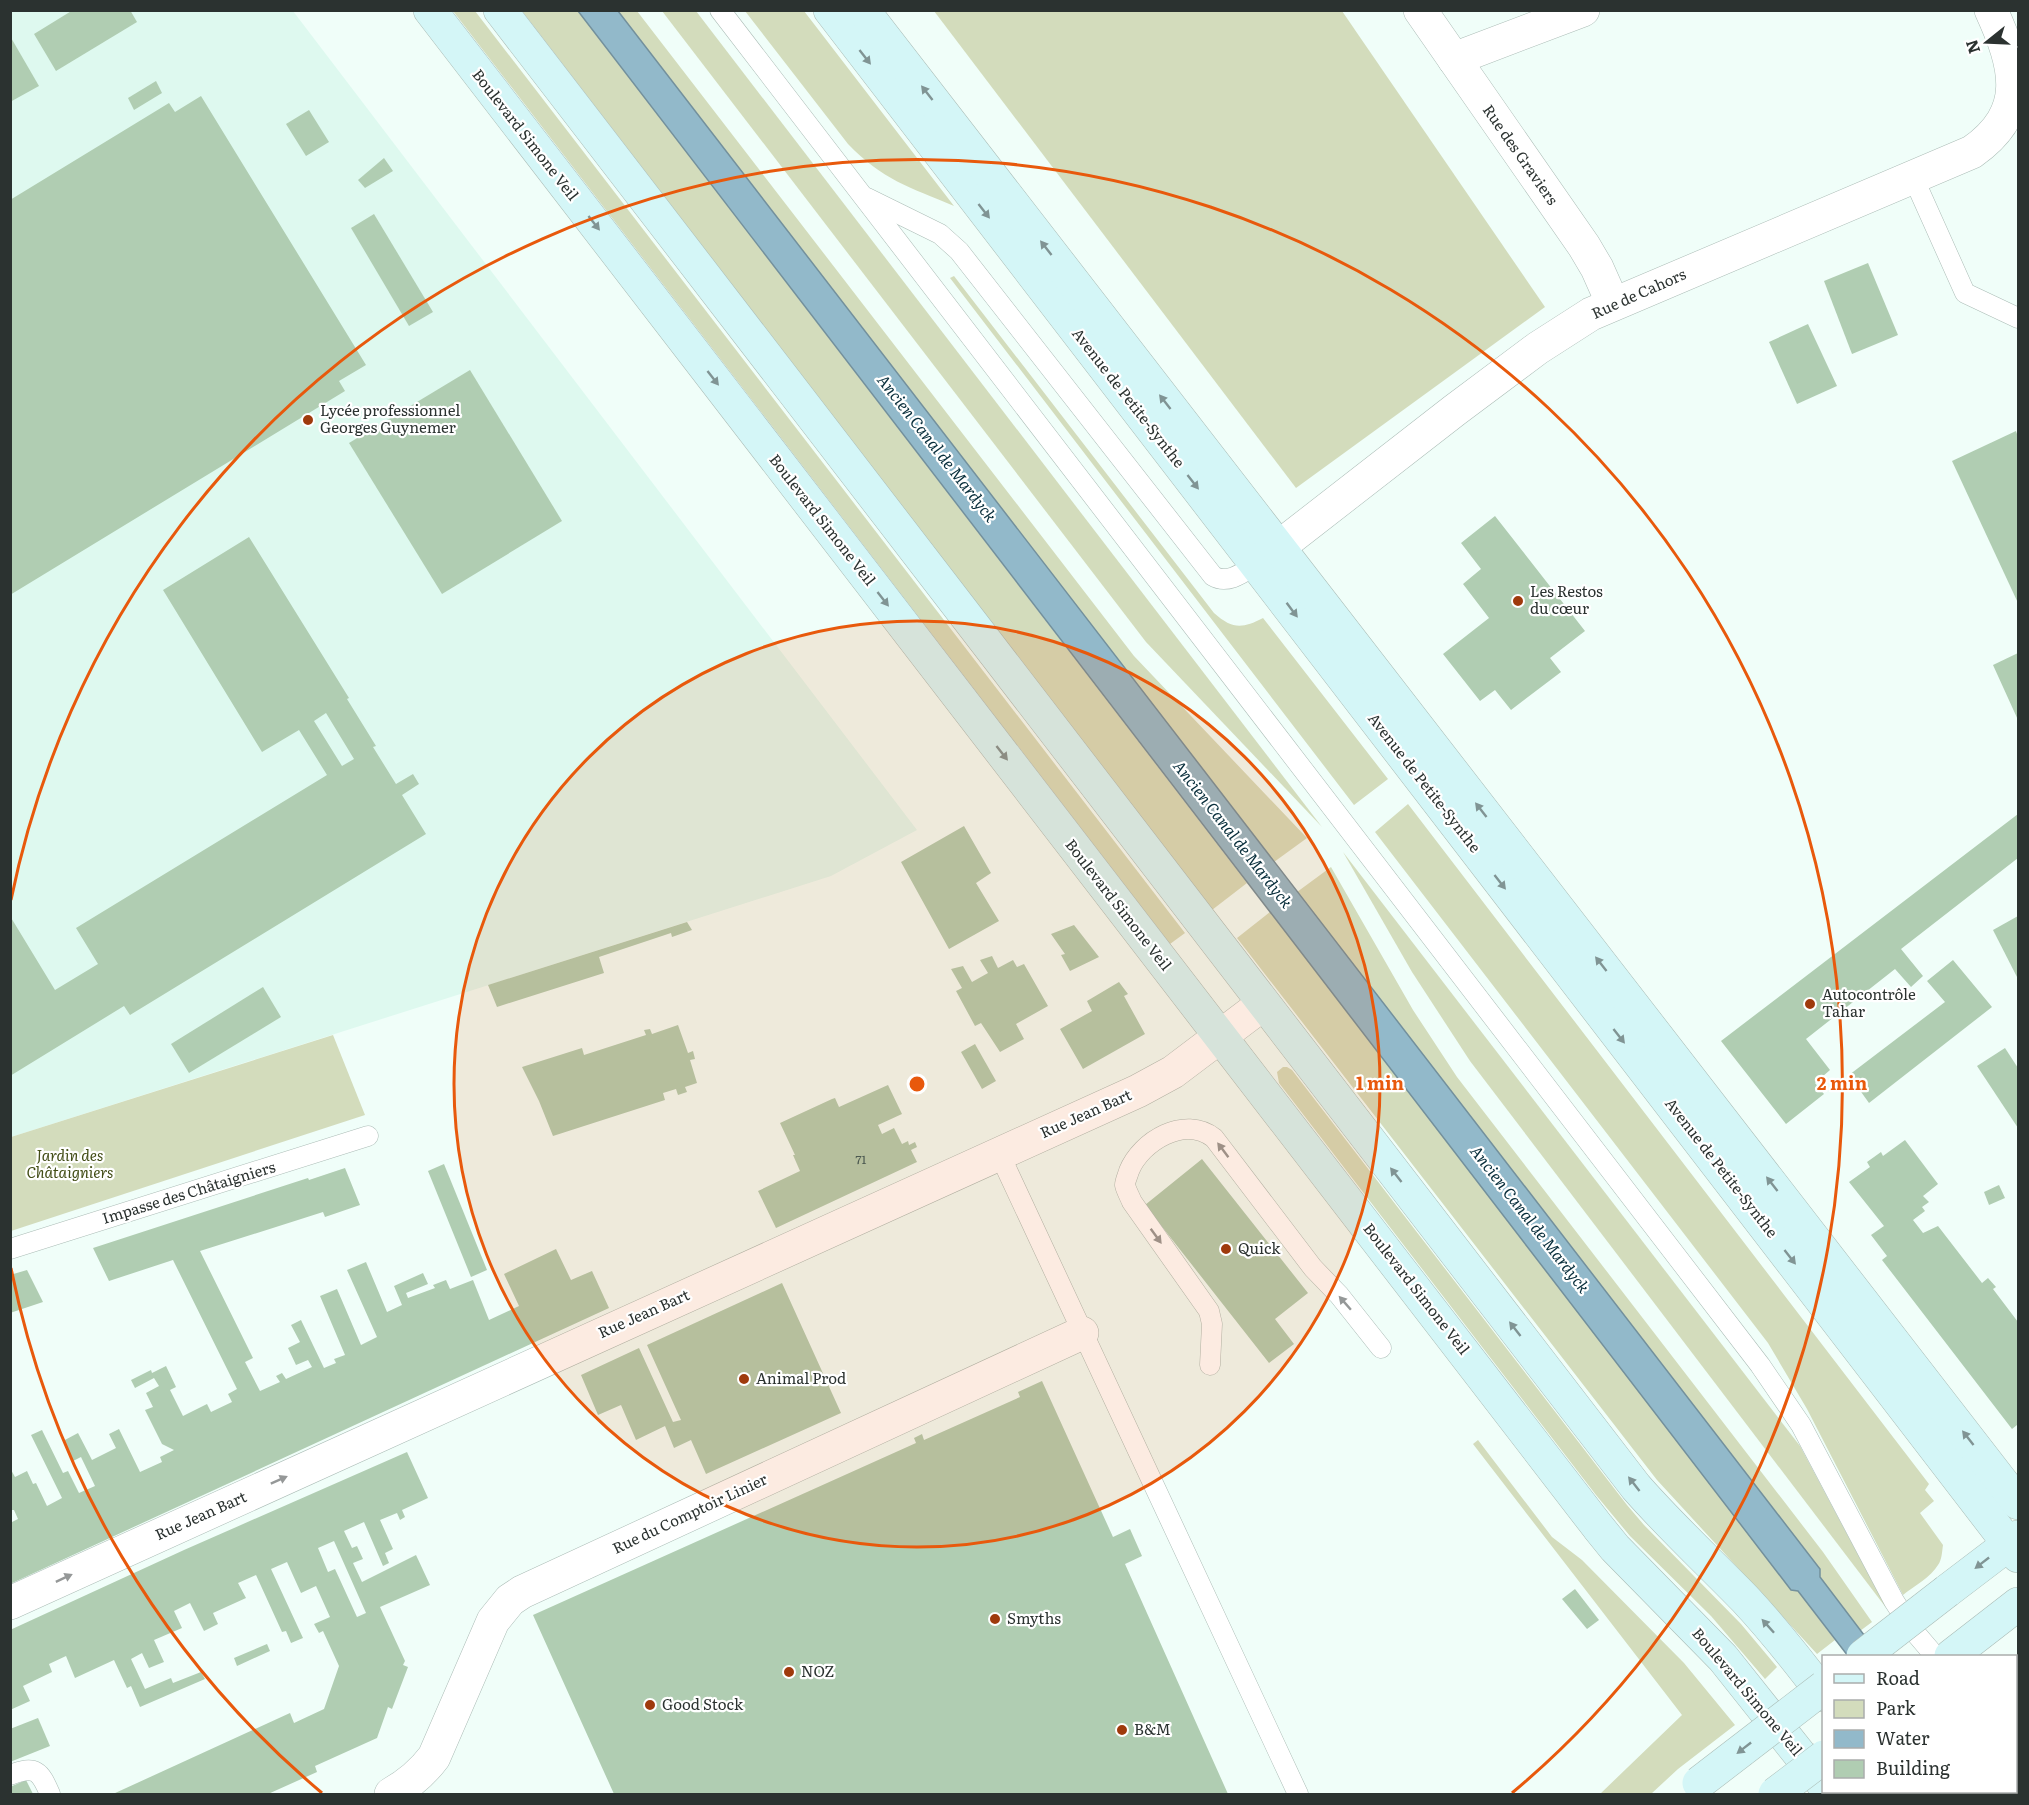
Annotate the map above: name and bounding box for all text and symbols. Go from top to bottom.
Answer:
north arrow [1957,12,2017,72]
text: N [1958,37,1985,57]
one-way arrow [859,49,872,65]
street label: Boulevard Simone Veil [467,63,585,205]
one-way arrow [921,86,933,101]
street label: Rue des Graviers [1478,99,1565,209]
one-way arrow [978,204,990,219]
one-way arrow [587,216,599,231]
one-way arrow [1040,240,1052,255]
street label: Rue de Cahors [1588,261,1689,324]
street label: Avenue de Petite-Synthe [1067,322,1191,472]
water label: Ancien Canal de Mardyck [872,368,1003,527]
one-way arrow [706,370,719,386]
one-way arrow [1159,394,1171,410]
place label: Lycée professionnel Georges Guynemer [320,398,460,438]
marker: Lycée professionnel Georges Guynemer [301,413,315,427]
street label: Boulevard Simone Veil [764,448,882,590]
one-way arrow [1187,474,1200,490]
place label: Les Restos du cœur [1530,579,1603,619]
one-way arrow [876,591,889,607]
marker: Les Restos du cœur [1511,594,1525,608]
one-way arrow [1286,602,1298,618]
street label: Avenue de Petite-Synthe [1363,707,1487,857]
one-way arrow [995,746,1007,761]
water label: Ancien Canal de Mardyck [1168,754,1299,913]
one-way arrow [1475,802,1488,818]
street label: Boulevard Simone Veil [1060,833,1178,975]
one-way arrow [1494,874,1506,889]
one-way arrow [1594,956,1607,972]
place label: Autocontrôle Tahar [1822,982,1916,1022]
marker: Autocontrôle Tahar [1803,997,1817,1011]
one-way arrow [1613,1028,1626,1044]
text: 1 min [1356,1069,1405,1096]
text: 2 min [1817,1069,1868,1096]
centre of rings [907,1074,927,1094]
street label: Rue Jean Bart [1036,1082,1135,1143]
street label: Avenue de Petite-Synthe [1660,1092,1784,1242]
water label: Ancien Canal de Mardyck [1465,1139,1596,1298]
one-way arrow [1217,1142,1230,1158]
park label: Jardin des Châtaigniers [27,1143,113,1183]
house number: 71 [856,1150,867,1168]
street label: Impasse des Châtaigniers [99,1154,278,1229]
one-way arrow [1390,1168,1402,1183]
one-way arrow [1766,1177,1778,1192]
street label: Boulevard Simone Veil [1358,1217,1476,1359]
one-way arrow [1150,1229,1162,1244]
place label: Quick [1238,1236,1281,1259]
marker: Quick [1219,1242,1233,1256]
one-way arrow [1783,1250,1795,1265]
street label: Rue Jean Bart [594,1282,693,1343]
one-way arrow [1338,1295,1351,1310]
one-way arrow [1509,1322,1521,1337]
place label: Animal Prod [756,1366,846,1389]
marker: Animal Prod [737,1372,751,1386]
one-way arrow [1962,1430,1975,1446]
street label: Rue du Comptoir Linier [608,1467,771,1559]
one-way arrow [271,1475,289,1485]
one-way arrow [1629,1476,1641,1491]
street label: Rue Jean Bart [151,1484,250,1545]
one-way arrow [1975,1557,1990,1569]
one-way arrow [55,1573,73,1583]
place label: Smyths [1007,1606,1061,1629]
marker: Smyths [988,1612,1002,1626]
one-way arrow [1762,1619,1775,1634]
street label: Boulevard Simone Veil [1687,1622,1809,1760]
legend [1822,1655,2017,1793]
place label: NOZ [801,1659,834,1682]
text: Road [1876,1664,1920,1691]
marker: NOZ [782,1665,796,1679]
place label: Good Stock [662,1692,744,1715]
text: Park [1876,1694,1917,1721]
marker: Good Stock [643,1698,657,1712]
place label: B&M [1134,1717,1171,1740]
marker: B&M [1115,1723,1129,1737]
text: Water [1876,1724,1930,1751]
one-way arrow [1736,1742,1752,1755]
text: Building [1876,1754,1951,1781]

